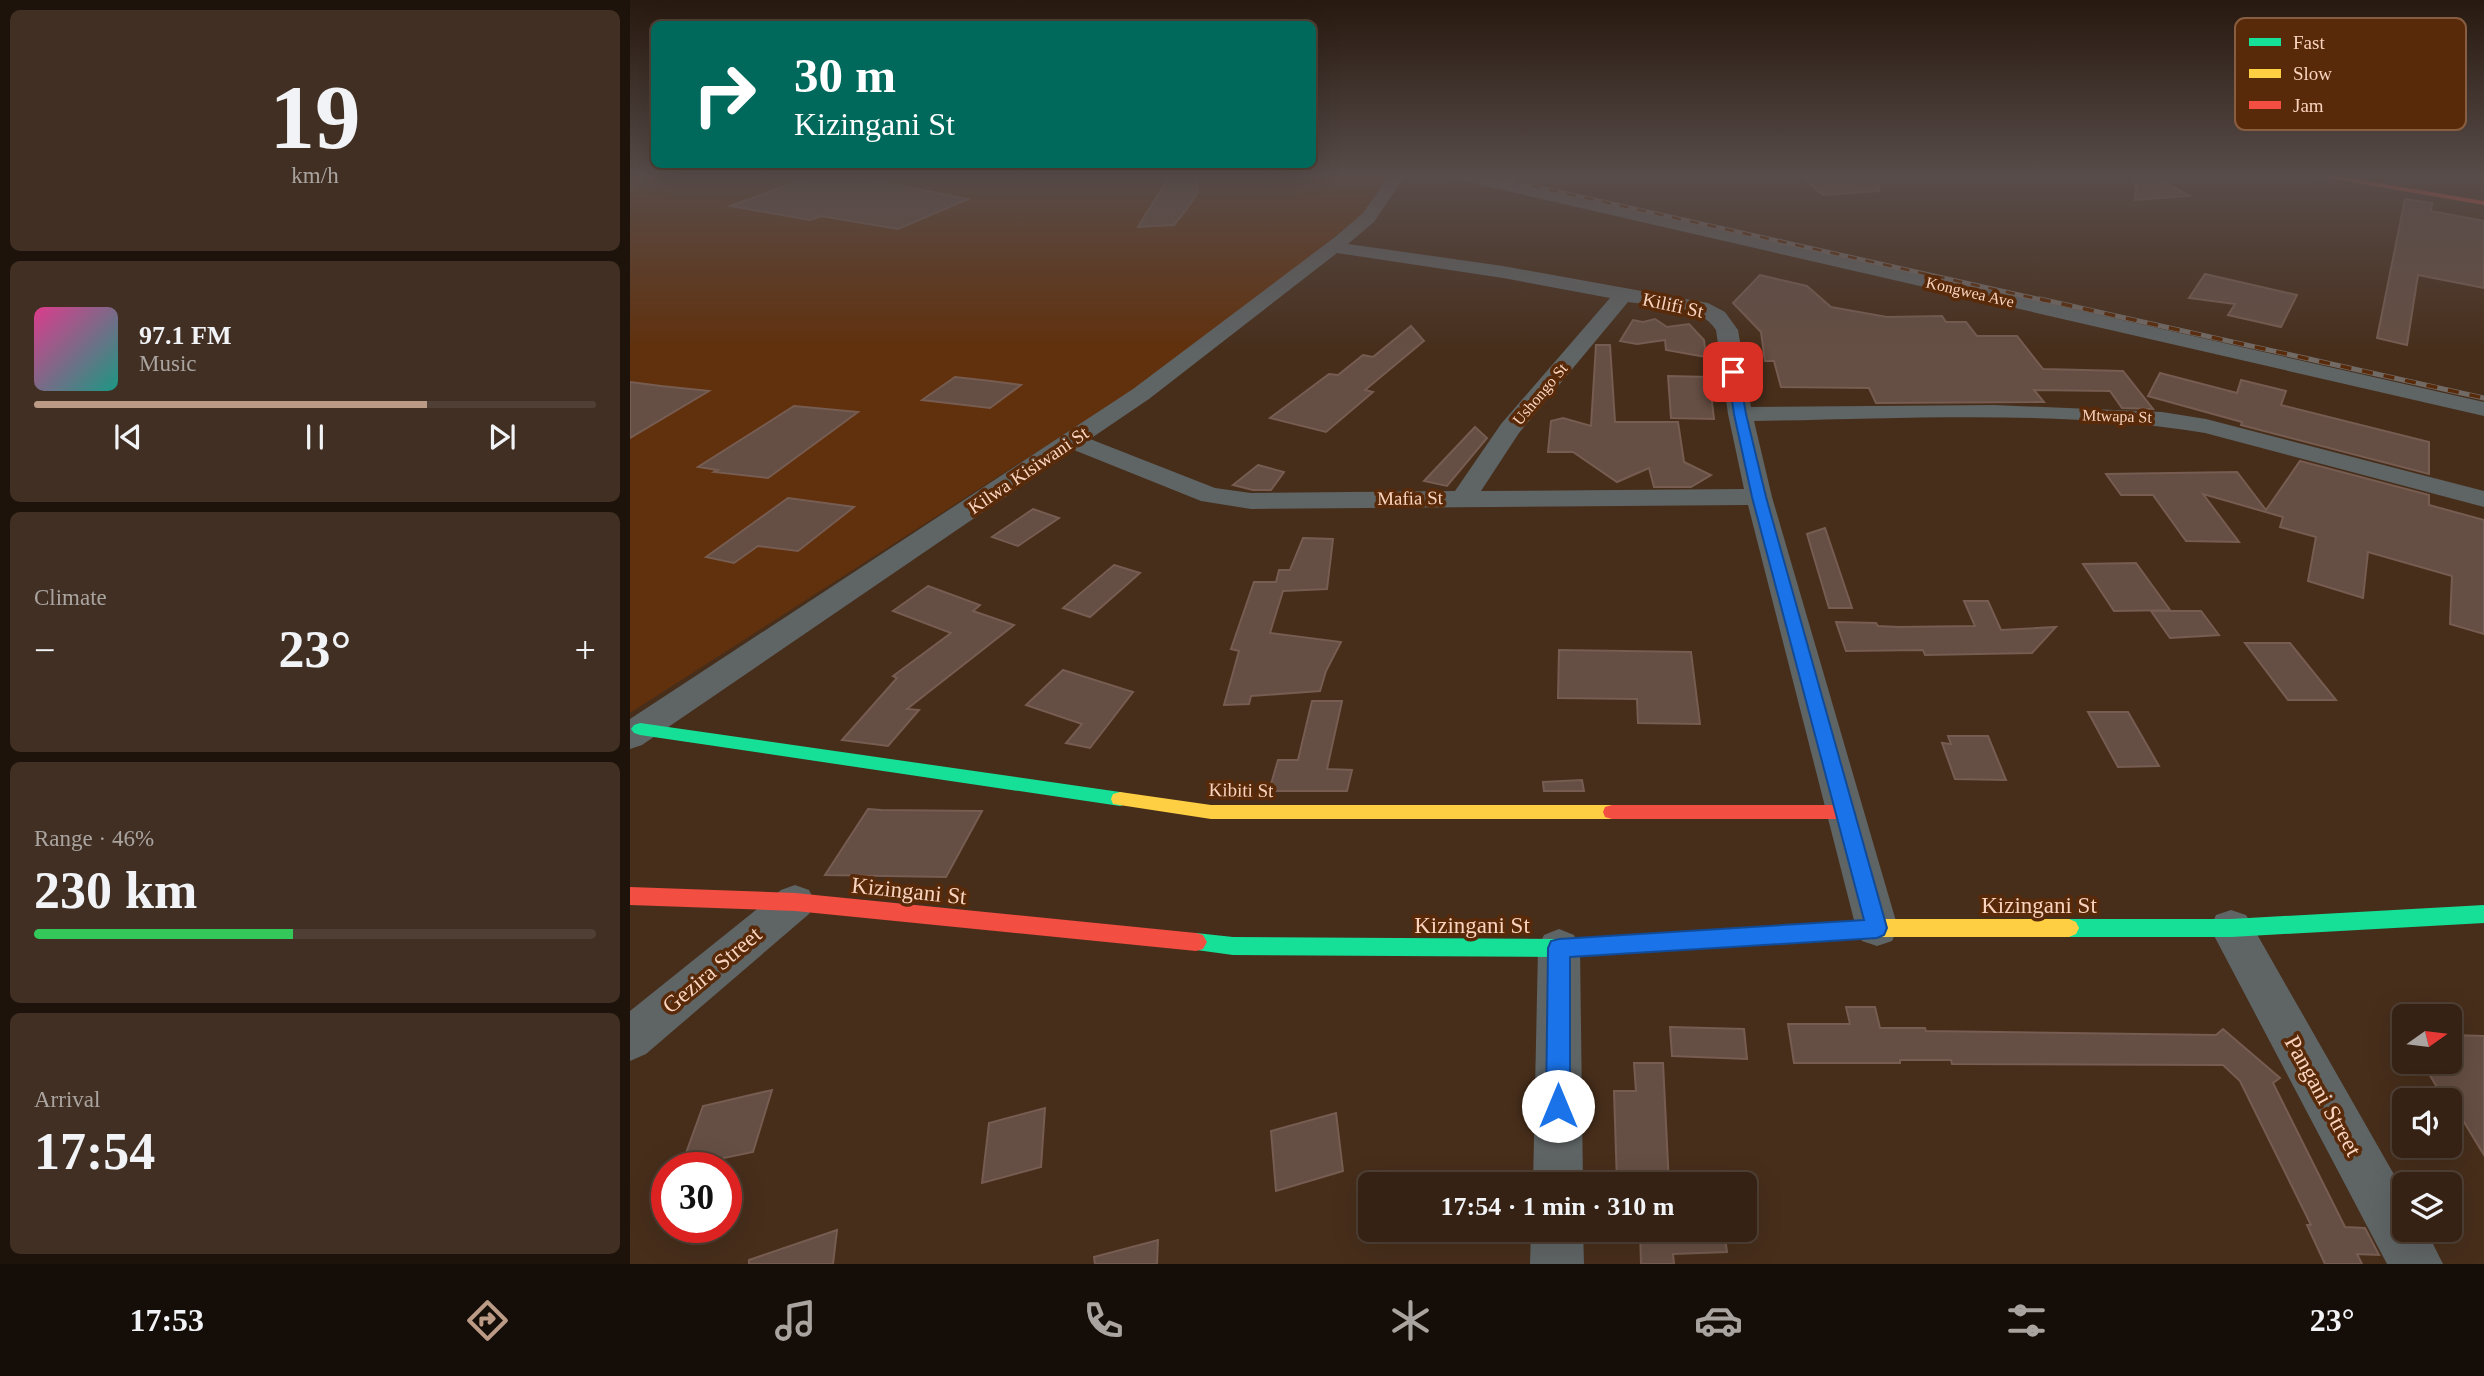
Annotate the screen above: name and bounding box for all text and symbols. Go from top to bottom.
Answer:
legend [2235,18,2466,130]
text: Fast [2293,32,2325,53]
text: 30 m [794,48,896,103]
icon: right [679,49,770,140]
text: Slow [2293,63,2332,84]
text: 19 [270,67,361,168]
text: Jam [2293,95,2324,116]
text: Kizingani St [794,106,955,142]
text: km/h [291,163,339,188]
street label: Kongwea Ave [1924,274,2016,311]
street label: Kilifi St [1641,288,1706,322]
text: 97.1 FM [139,321,231,350]
pin [1703,342,1763,402]
text: Music [139,351,197,376]
icon: arrive [1714,353,1752,391]
street label: Ushongo St [1509,359,1572,429]
street label: Mtwapa St [2082,406,2153,427]
icon: previous [109,418,147,456]
icon: pause [296,418,334,456]
icon: next [483,418,521,456]
street label: Kilwa Kisiwani St [964,422,1093,518]
street label: Mafia St [1377,487,1444,509]
text: Climate [34,585,107,610]
text: 23° [279,621,351,678]
text: − [34,629,55,671]
text: + [575,629,596,671]
street label: Kibiti St [1208,779,1274,801]
text: Range · 46% [34,826,154,851]
text: 230 km [34,862,197,919]
street label: Kizingani St [850,873,968,910]
street label: Kizingani St [1981,893,2097,918]
street label: Kizingani St [1414,913,1530,938]
street label: Gezira Street [658,921,767,1018]
north arrow [2392,1004,2462,1074]
map controls [2392,1004,2462,1242]
street label: Pangani Street [2280,1032,2367,1161]
position arrow [1521,1069,1595,1143]
text: Arrival [34,1087,100,1112]
button: sound [2392,1088,2462,1158]
text: 17:54 [34,1123,155,1180]
speed limit sign: 30 [651,1152,742,1243]
button: layers [2392,1172,2462,1242]
text: 17:54 · 1 min · 310 m [1441,1192,1675,1221]
icon: directions [463,1296,512,1345]
icon: music [771,1296,820,1345]
icon: phone [1079,1296,1128,1345]
icon: climate [1386,1296,1435,1345]
icon: car [1694,1296,1743,1345]
icon: filters [2002,1296,2051,1345]
text: 17:53 [129,1302,204,1338]
text: 23° [2310,1302,2355,1338]

